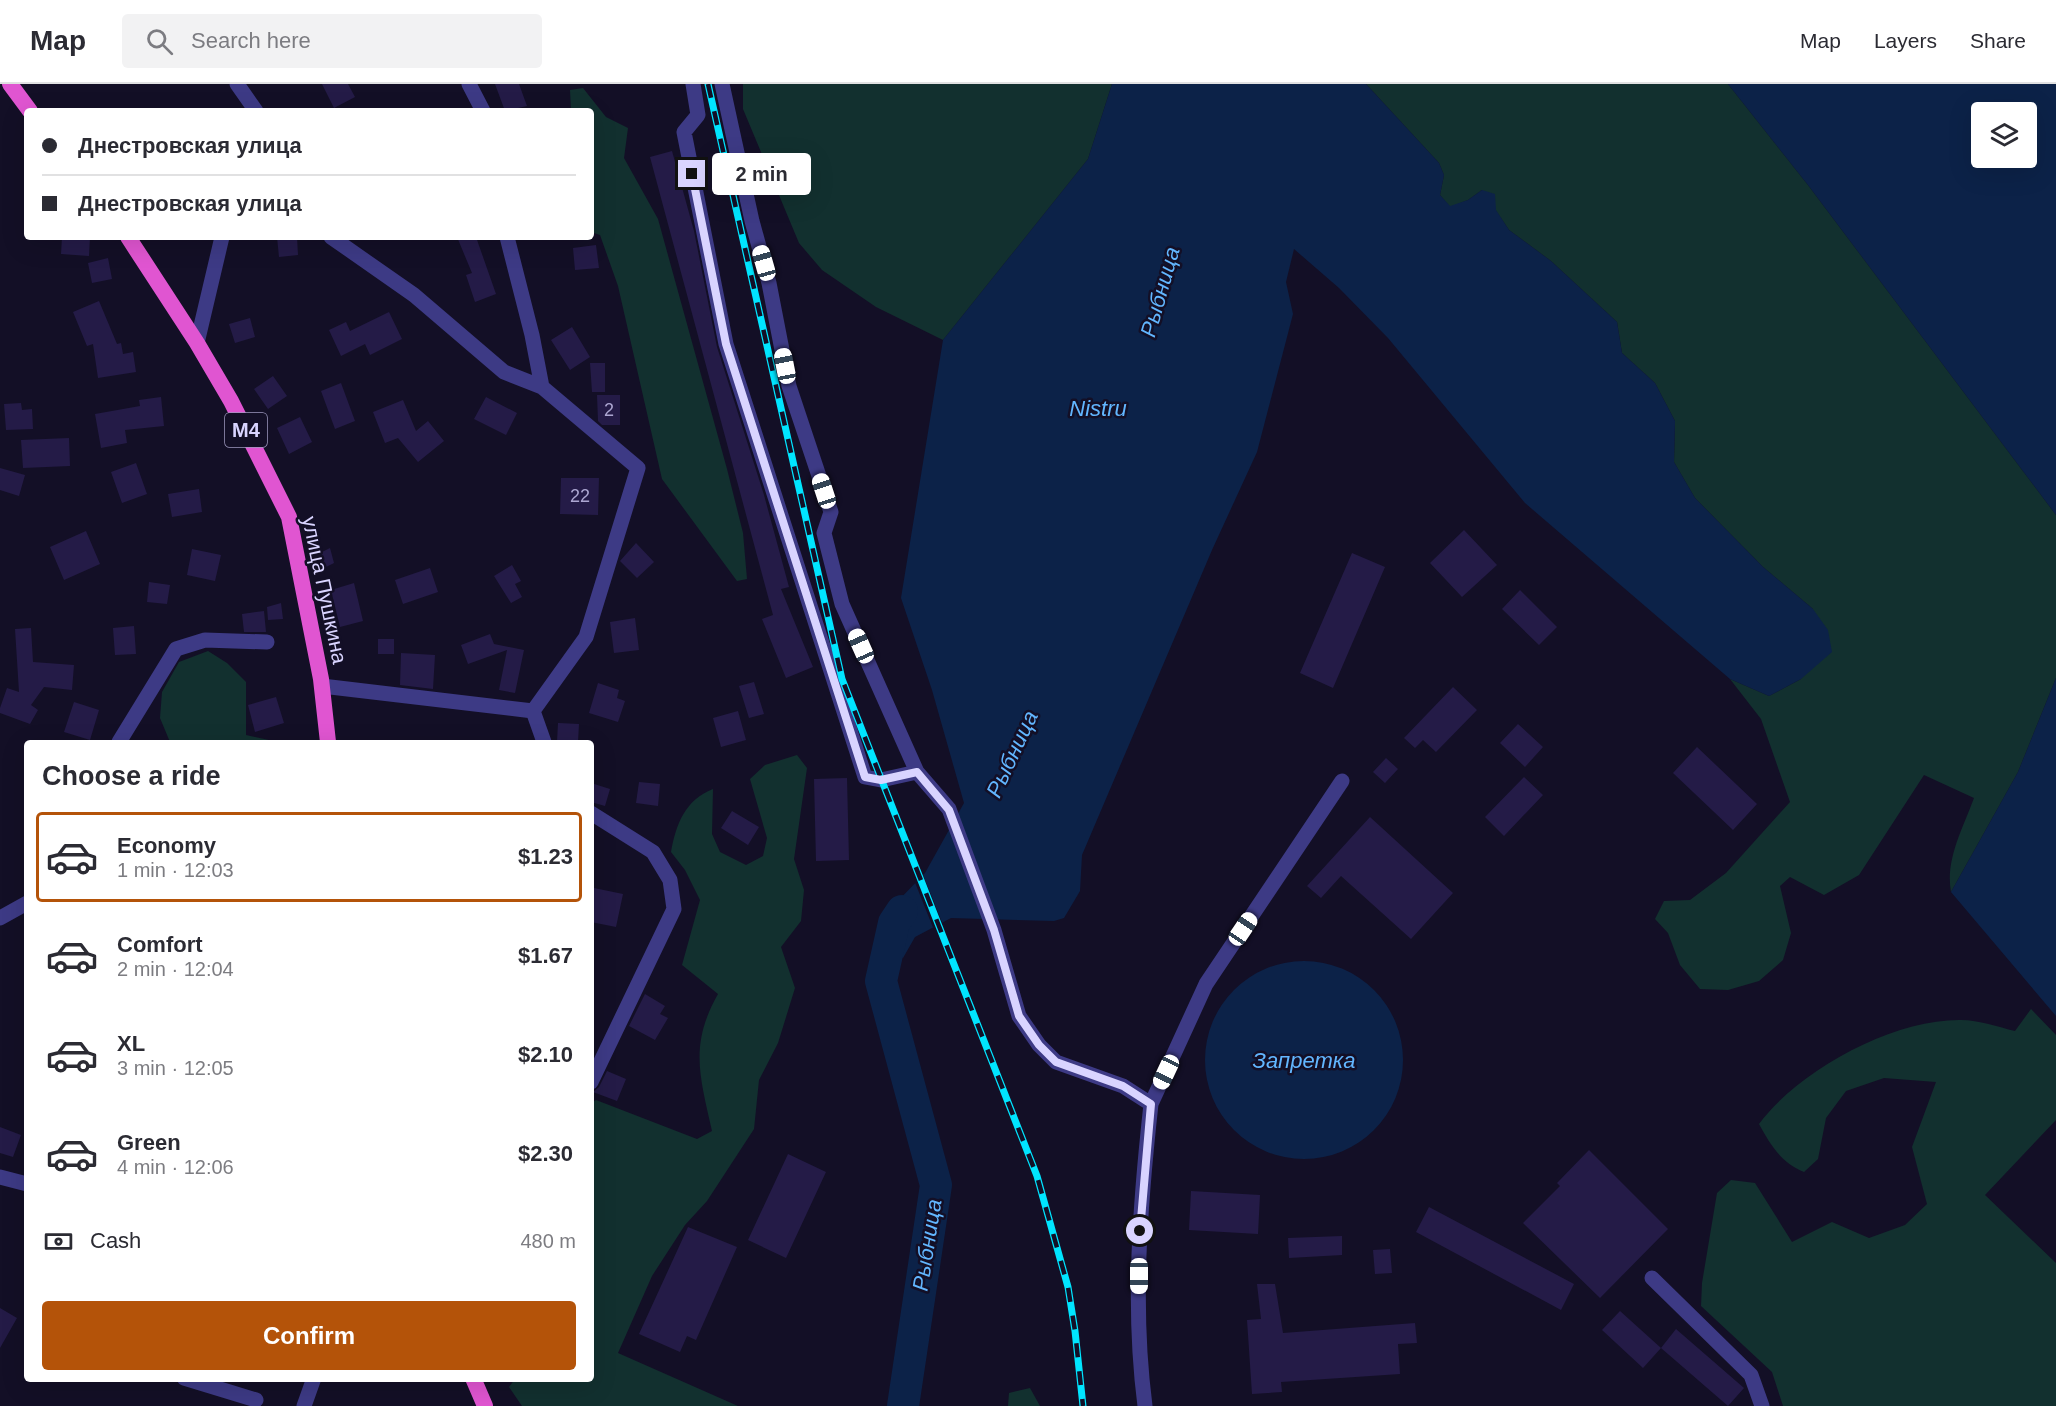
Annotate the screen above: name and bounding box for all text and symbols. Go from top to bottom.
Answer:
search box [122,14,542,68]
text: Map [30,25,86,56]
icon: search [143,25,176,58]
text: Search here [191,28,311,53]
text: Map [1800,29,1841,52]
text: Layers [1874,29,1937,52]
text: Share [1970,29,2026,52]
map controls [1971,102,2037,168]
button: layers [1971,102,2037,168]
text: Днестровская улица [78,133,302,158]
callout: 2 min [713,153,812,195]
route end [678,160,705,187]
text: 2 min [735,163,788,185]
text: Днестровская улица [78,191,302,216]
car [750,243,778,283]
water label: Рыбница [1135,244,1185,340]
car [773,347,797,385]
water label: Nistru [1069,396,1127,421]
house number: 2 [604,400,614,420]
road number: M4 [225,413,267,447]
car [810,471,838,511]
house number: 22 [570,486,590,506]
street label: улица Пушкина [298,514,352,666]
car [845,626,877,666]
water label: Рыбница [981,707,1043,801]
text: Choose a ride [42,761,221,791]
icon: car [45,830,99,884]
text: Economy [117,833,216,858]
text: $1.23 [518,844,573,869]
text: 1 min · 12:03 [117,859,234,881]
car [1225,909,1261,949]
icon: car [45,929,99,983]
text: Comfort [117,932,203,957]
text: $1.67 [518,943,573,968]
text: 2 min · 12:04 [117,958,234,980]
icon: car [45,1028,99,1082]
text: XL [117,1031,145,1056]
text: $2.10 [518,1042,573,1067]
water label: Запретка [1253,1048,1355,1073]
car [1150,1052,1182,1092]
text: 3 min · 12:05 [117,1057,234,1079]
icon: car [45,1127,99,1181]
text: Green [117,1130,181,1155]
text: $2.30 [518,1141,573,1166]
text: 4 min · 12:06 [117,1156,234,1178]
water label: Рыбница [907,1197,947,1293]
route start [1126,1217,1153,1244]
icon: cash [42,1225,75,1258]
text: Cash [90,1228,141,1253]
text: 480 m [520,1230,576,1252]
car [1130,1258,1148,1294]
button: Confirm [42,1301,576,1370]

